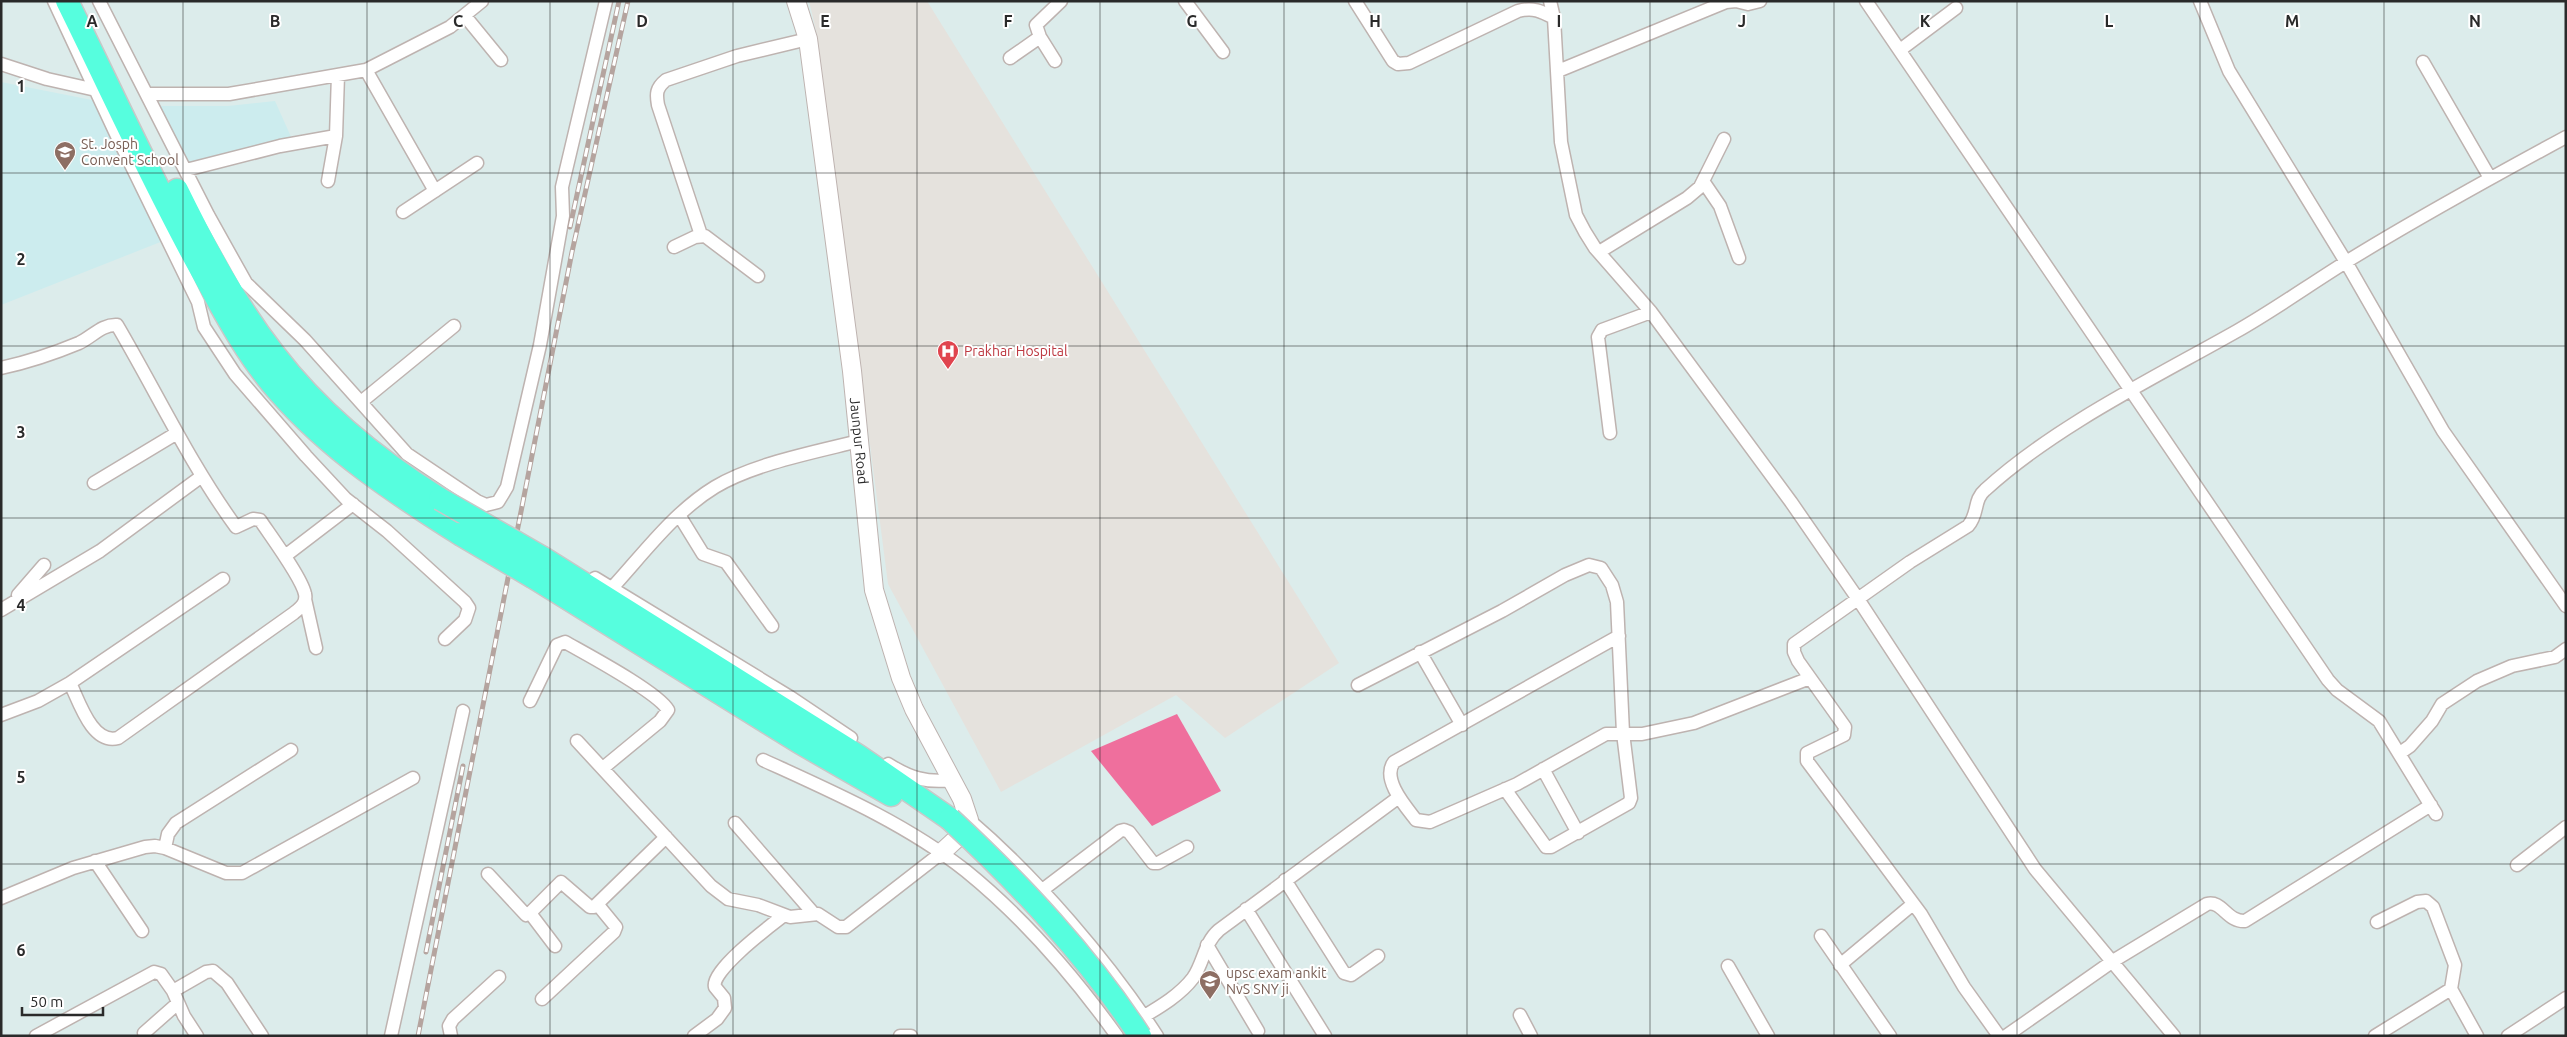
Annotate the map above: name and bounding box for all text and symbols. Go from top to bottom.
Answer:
text: A [86,12,98,30]
text: B [270,12,280,30]
text: C [453,12,463,30]
text: D [636,12,648,30]
text: E [820,12,830,30]
text: F [1004,12,1013,30]
text: G [1186,12,1198,30]
text: H [1369,12,1381,30]
text: I [1557,12,1561,30]
text: J [1738,12,1746,30]
text: K [1920,12,1931,30]
text: L [2105,12,2114,30]
text: M [2285,12,2299,30]
text: N [2469,12,2481,30]
text: 1 [16,77,26,95]
place label: St. Josph Convent School [81,136,179,168]
school or university icon: St. Josph Convent School [53,140,77,171]
text: 2 [16,250,26,268]
hospital icon: Prakhar Hospital [936,339,960,370]
place label: Prakhar Hospital [964,343,1068,359]
street label: Jaunpur Road [847,397,871,485]
text: 3 [16,423,26,441]
text: 4 [16,596,26,614]
text: 5 [16,768,26,786]
text: 6 [16,941,26,959]
place label: upsc exam ankit NvS SNY ji [1226,965,1327,997]
school or university icon: upsc exam ankit NvS SNY ji [1198,969,1222,1000]
scale bar [22,984,104,1016]
text: 50 m [30,993,63,1010]

